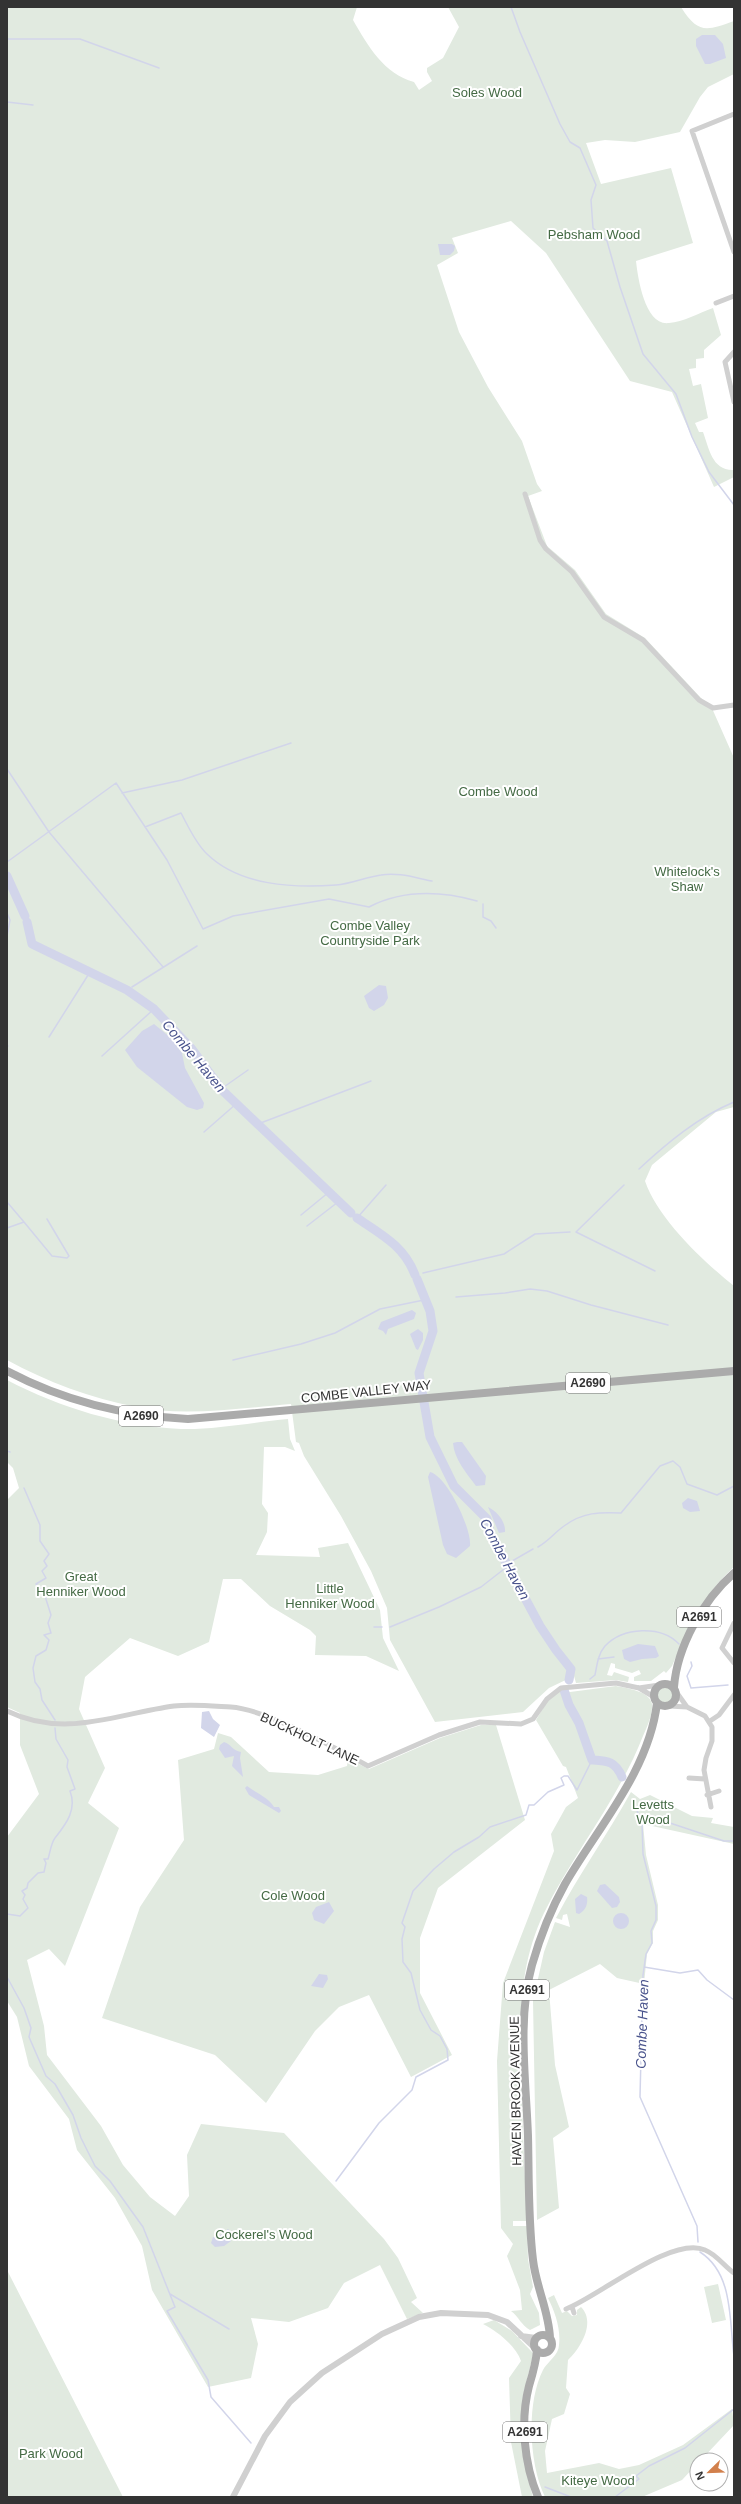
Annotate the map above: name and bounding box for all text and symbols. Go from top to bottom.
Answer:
park label: Soles Wood [452,85,522,100]
park label: Pebsham Wood [548,227,640,242]
park label: Combe Wood [458,784,538,799]
park label: Whitelock's Shaw [654,864,720,894]
park label: Combe Valley Countryside Park [320,918,420,948]
water label: Combe Haven [159,1017,229,1096]
road number: A2690 [566,1373,610,1393]
street label: COMBE VALLEY WAY [300,1377,432,1406]
road number: A2690 [119,1406,163,1426]
water label: Combe Haven [477,1516,533,1602]
park label: Great Henniker Wood [36,1569,126,1599]
park label: Little Henniker Wood [285,1581,375,1611]
road number: A2691 [677,1607,721,1627]
street label: BUCKHOLT LANE [258,1709,362,1768]
park label: Levetts Wood [632,1797,674,1827]
park label: Cole Wood [261,1888,325,1903]
water label: Combe Haven [632,1979,652,2069]
road number: A2691 [505,1980,549,2000]
street label: HAVEN BROOK AVENUE [507,2016,524,2166]
park label: Cockerel's Wood [215,2227,313,2242]
road number: A2691 [503,2422,547,2442]
park label: Park Wood [19,2446,83,2461]
north arrow [689,2452,729,2492]
text: N [693,2470,707,2482]
park label: Kiteye Wood [561,2473,635,2488]

